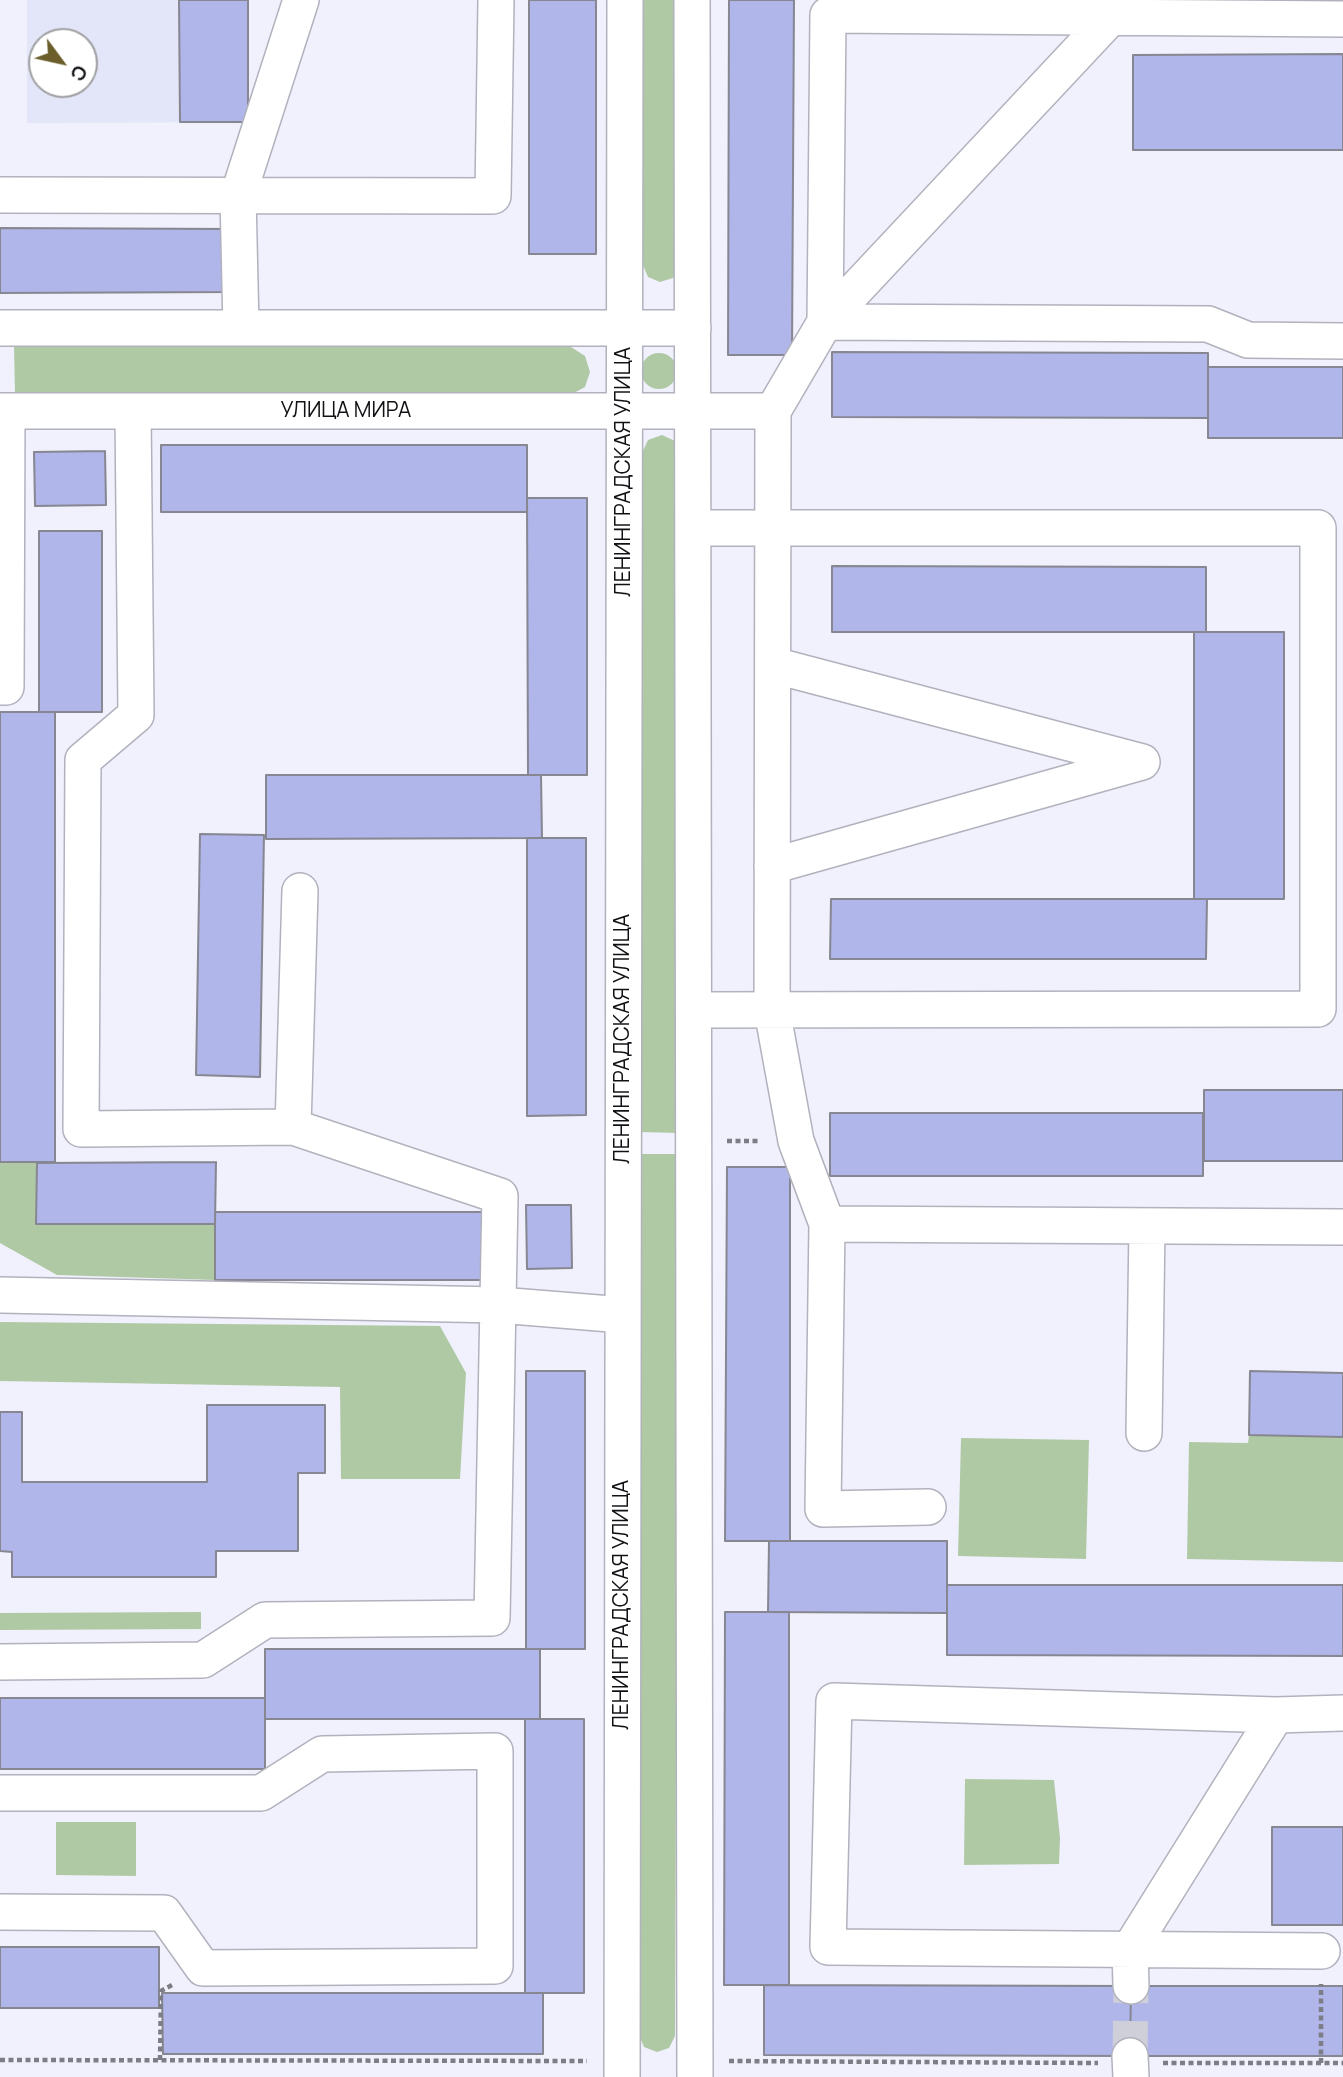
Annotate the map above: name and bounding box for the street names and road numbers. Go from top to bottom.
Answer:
street label: ЛЕНИНГРАДСКАЯ УЛИЦА [611,347,637,597]
street label: УЛИЦА МИРА [281,398,411,424]
street label: ЛЕНИНГРАДСКАЯ УЛИЦА [610,914,636,1164]
street label: ЛЕНИНГРАДСКАЯ УЛИЦА [609,1480,635,1730]

